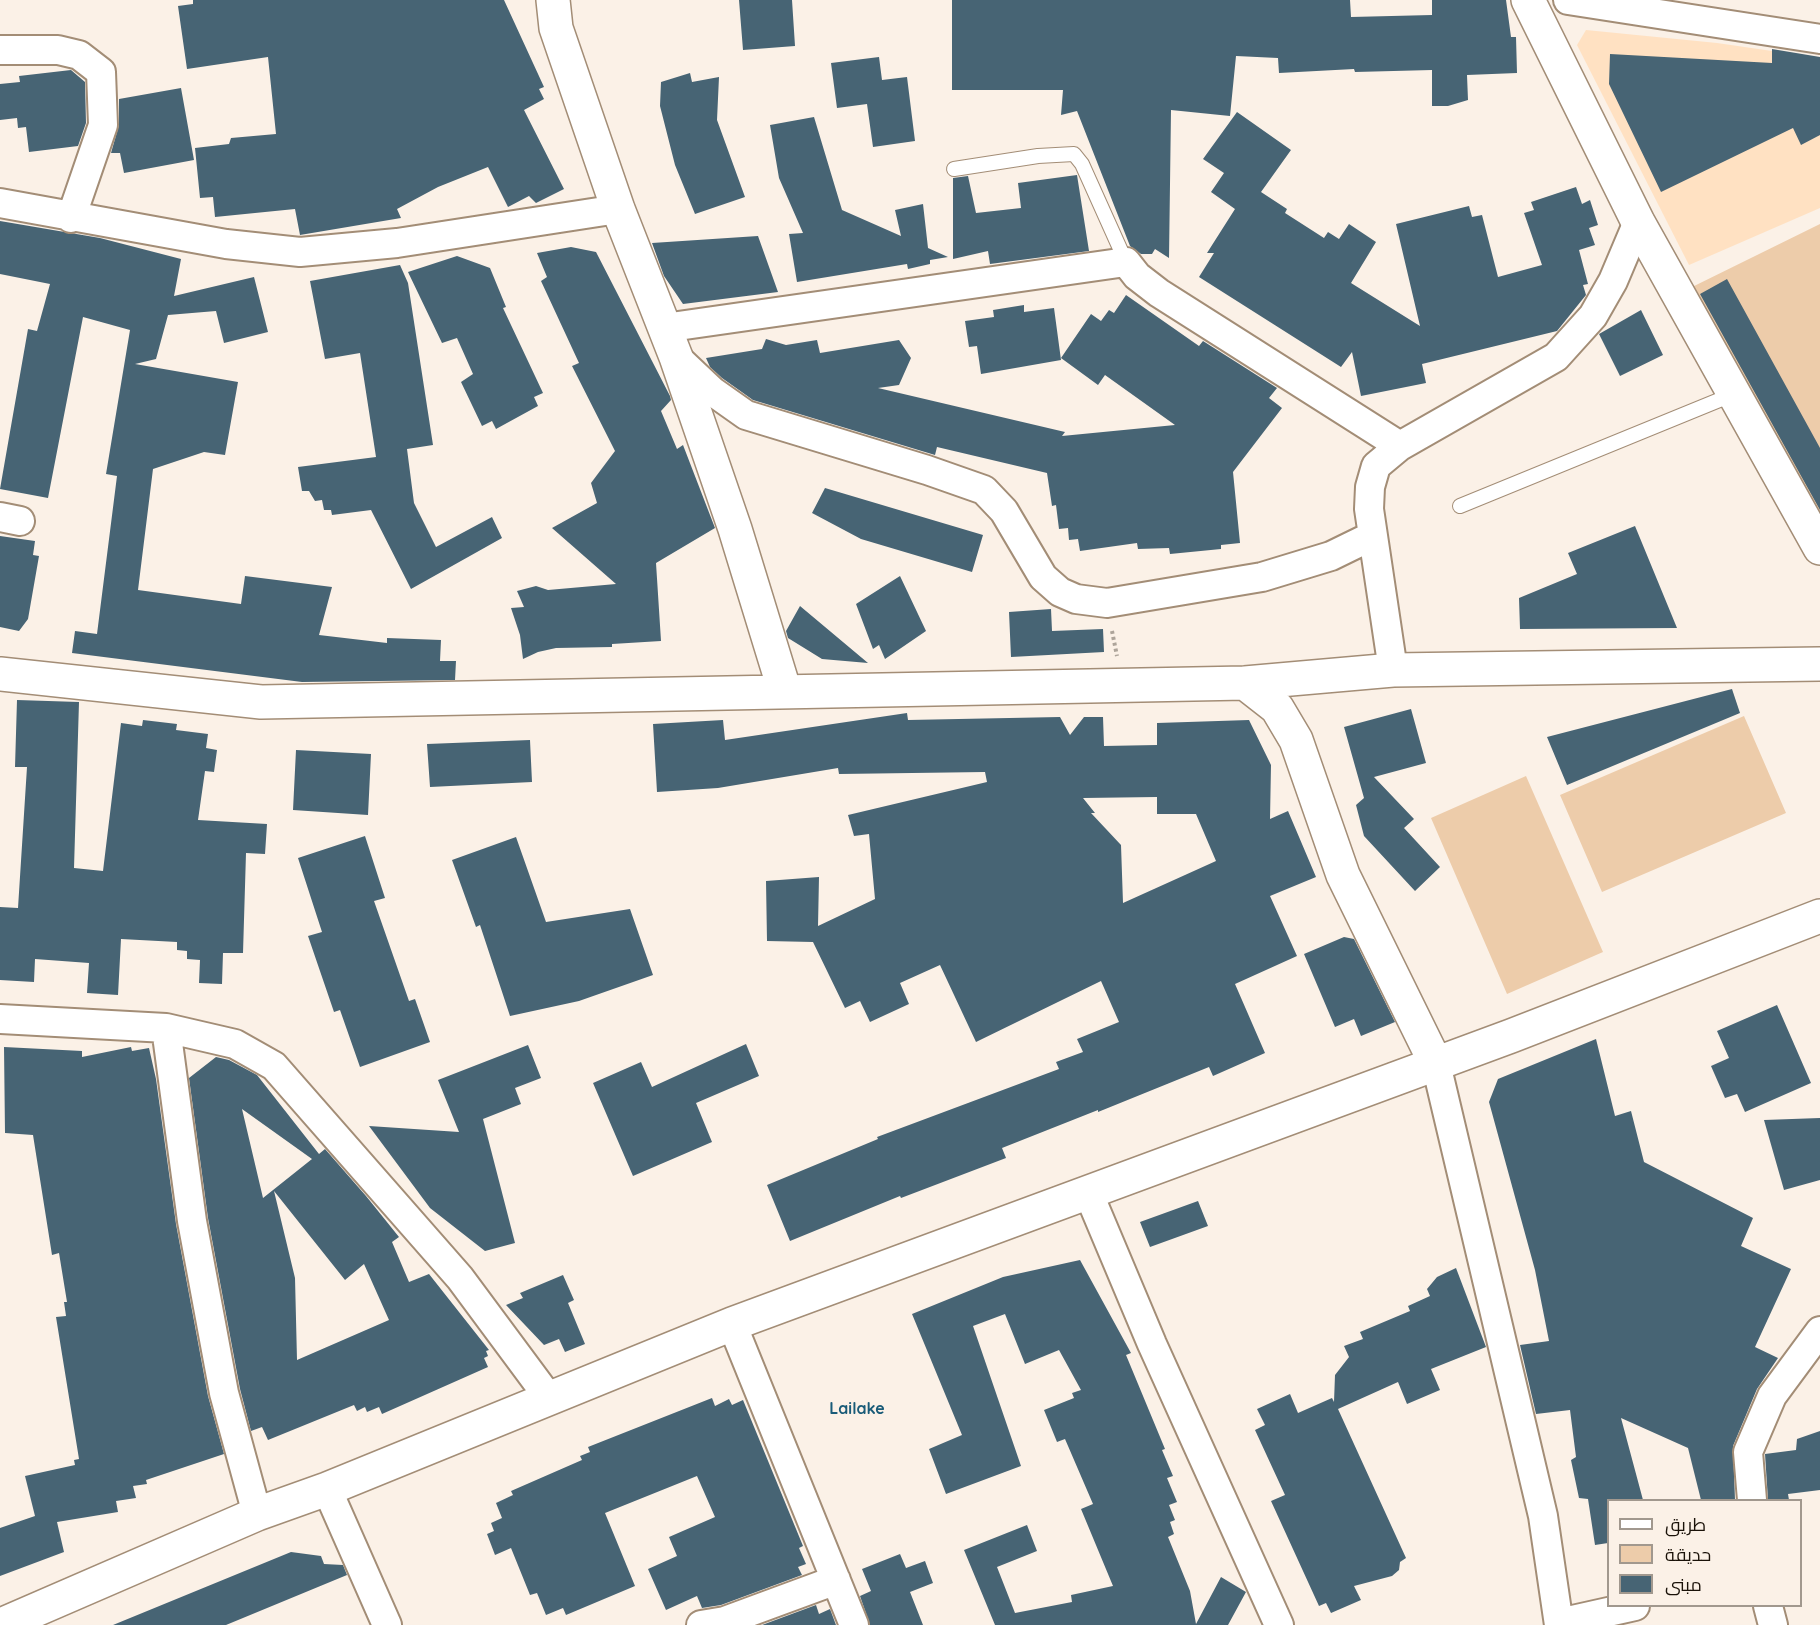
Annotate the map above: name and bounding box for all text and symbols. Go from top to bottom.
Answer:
district label: Lailake [829,1399,885,1419]
legend [1607,1499,1802,1607]
text: طريق [1665,1513,1706,1536]
text: حديقة [1665,1543,1711,1566]
text: مبنى [1665,1573,1702,1596]

